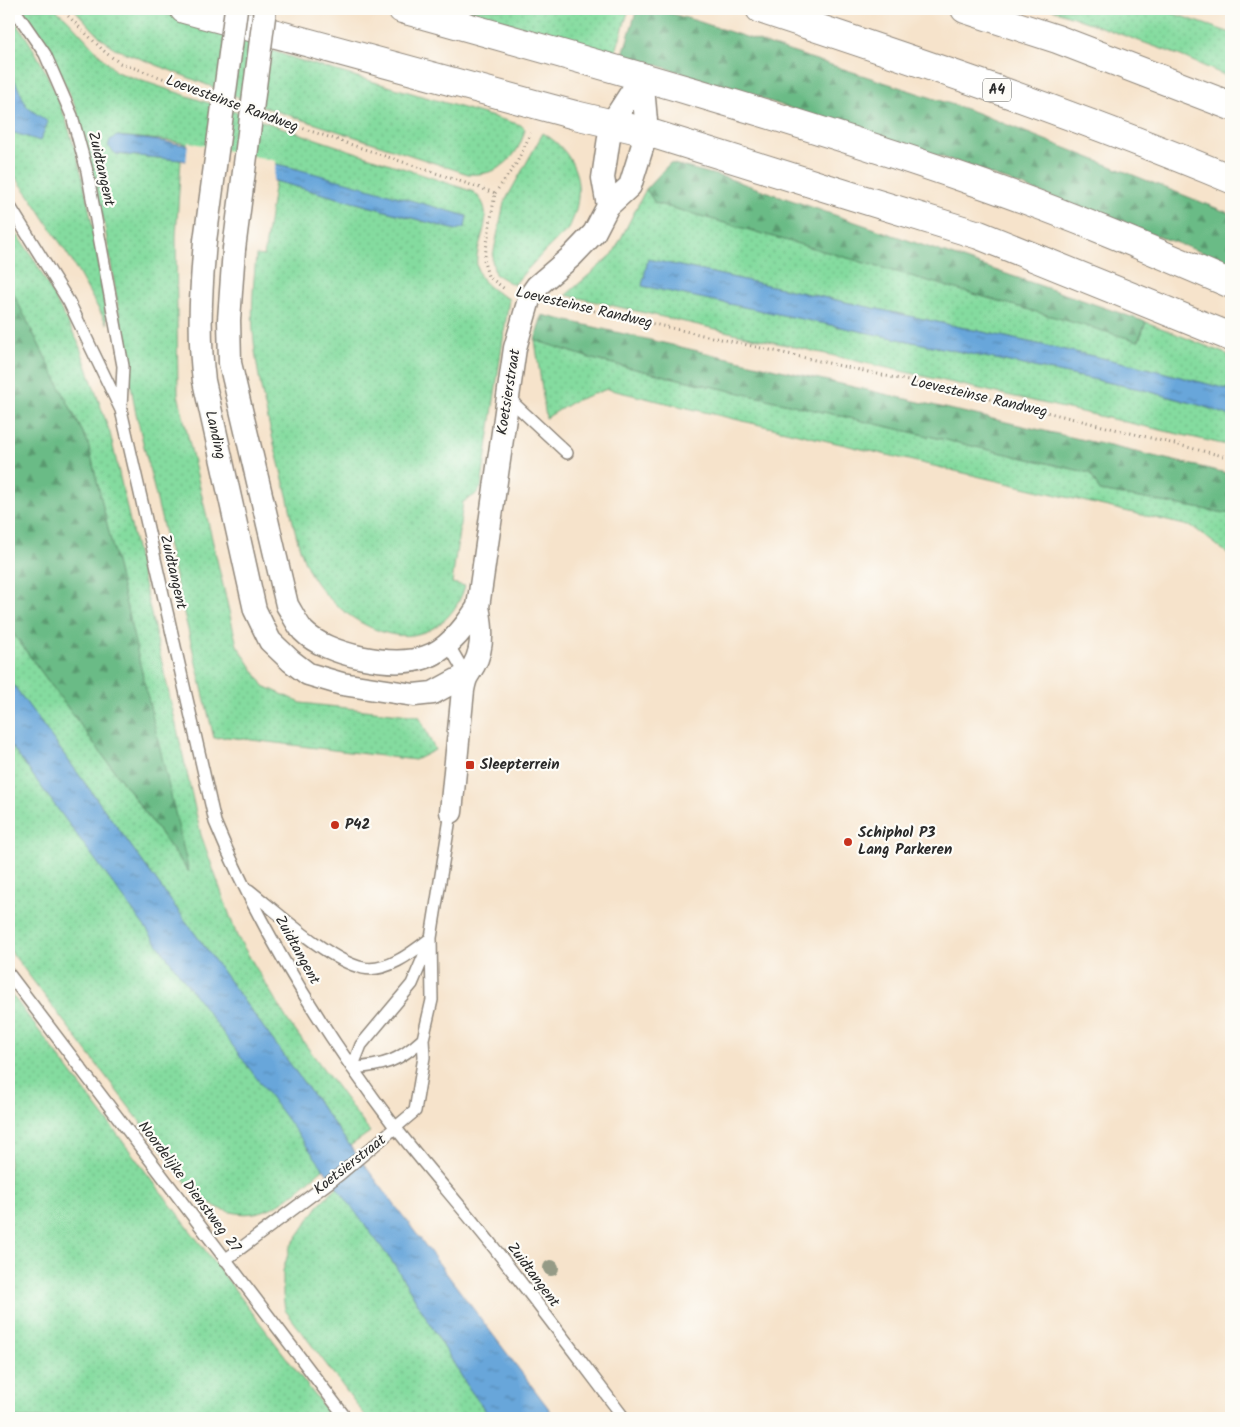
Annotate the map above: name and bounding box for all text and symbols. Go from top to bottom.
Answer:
street label: Loevesteinse Randweg [162,69,302,139]
road number: A4 [983,78,1011,102]
street label: Zuidtangent [81,129,121,209]
street label: Loevesteinse Randweg [513,281,655,335]
street label: Koetsierstraat [490,347,528,437]
street label: Loevesteinse Randweg [908,370,1050,424]
street label: Landing [198,408,232,462]
street label: Zuidtangent [153,532,193,612]
place label: Sleepterrein [480,753,559,777]
marker: Sleepterrein [464,759,476,771]
place label: P42 [345,813,370,837]
marker: P42 [329,819,341,831]
place label: Schiphol P3 Lang Parkeren [858,821,952,862]
marker: Schiphol P3 Lang Parkeren [842,836,854,848]
street label: Zuidtangent [268,911,326,989]
street label: Noordelijke Dienstweg 27 [131,1116,247,1259]
street label: Koetsierstraat [308,1129,392,1201]
street label: Zuidtangent [501,1237,566,1313]

